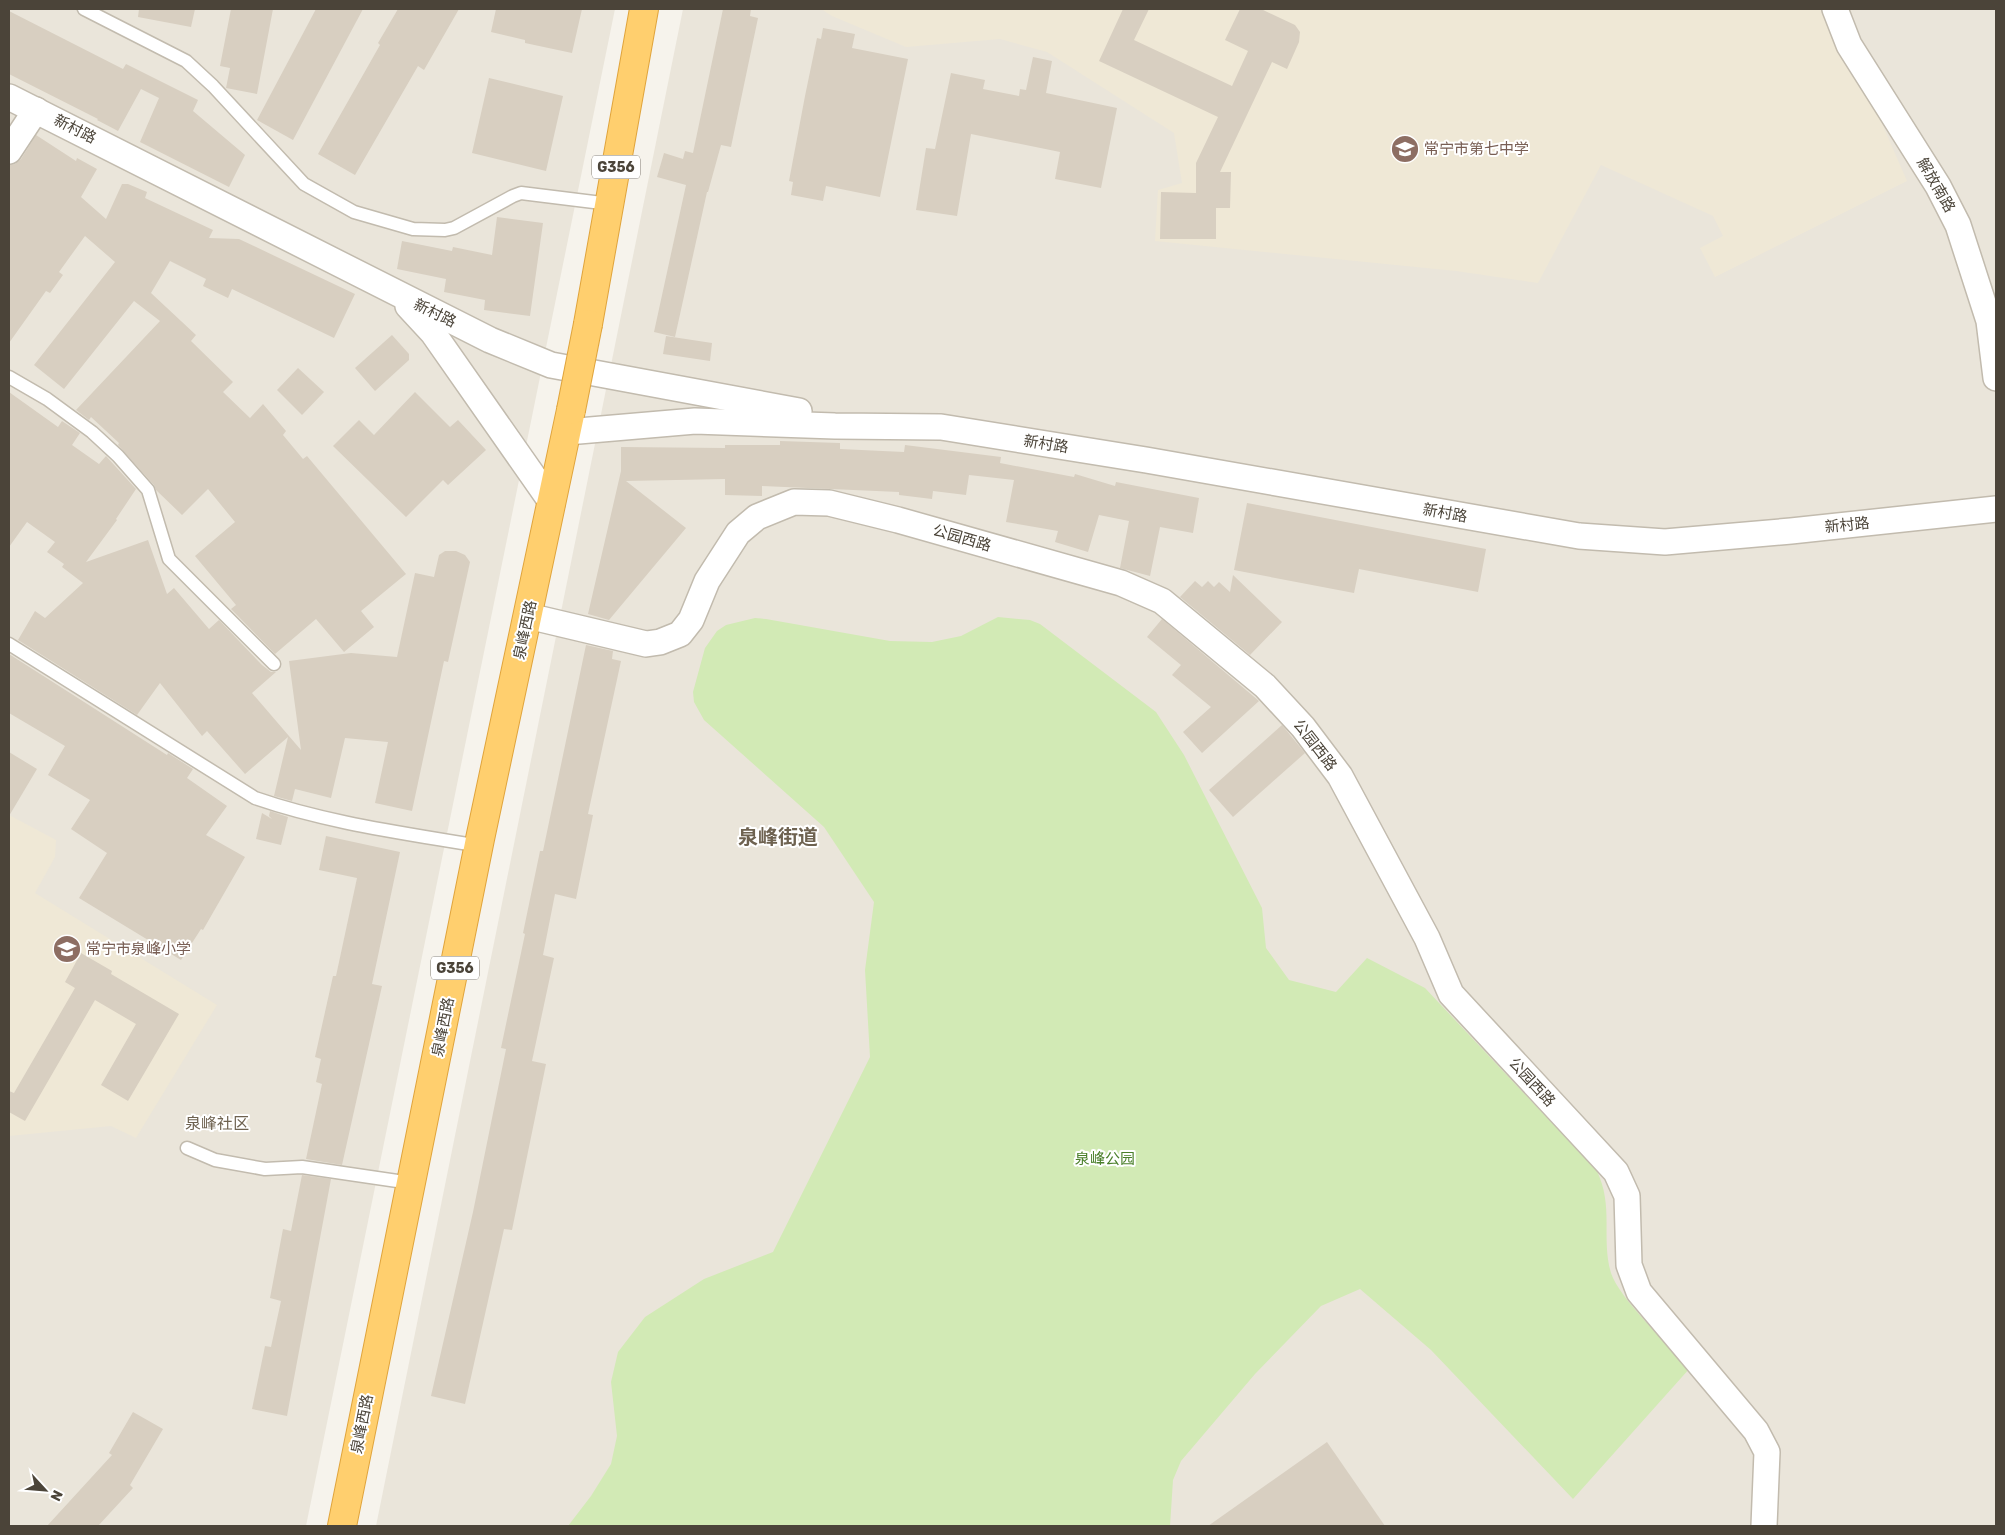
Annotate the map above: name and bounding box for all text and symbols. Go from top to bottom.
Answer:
street label: 新村路 [51,111,99,147]
school or university icon: 常宁市第七中学 [1390,134,1420,164]
place label: 常宁市第七中学 [1424,140,1529,158]
street label: 解放南路 [1913,155,1959,215]
road number: G356 [592,156,640,178]
street label: 新村路 [411,295,459,331]
street label: 新村路 [1022,432,1070,456]
street label: 新村路 [1421,500,1469,526]
street label: 新村路 [1824,514,1870,536]
street label: 公园西路 [931,521,993,555]
street label: 泉峰西路 [510,599,540,661]
street label: 公园西路 [1289,716,1341,774]
district label: 泉峰街道 [738,825,818,849]
school or university icon: 常宁市泉峰小学 [52,934,82,964]
place label: 常宁市泉峰小学 [86,940,191,958]
road number: G356 [431,956,479,980]
street label: 泉峰西路 [428,996,458,1058]
street label: 公园西路 [1505,1054,1559,1110]
district label: 泉峰社区 [185,1114,249,1133]
park label: 泉峰公园 [1075,1150,1135,1168]
street label: 泉峰西路 [347,1393,377,1455]
north arrow [20,1465,70,1515]
text: N [46,1487,66,1504]

